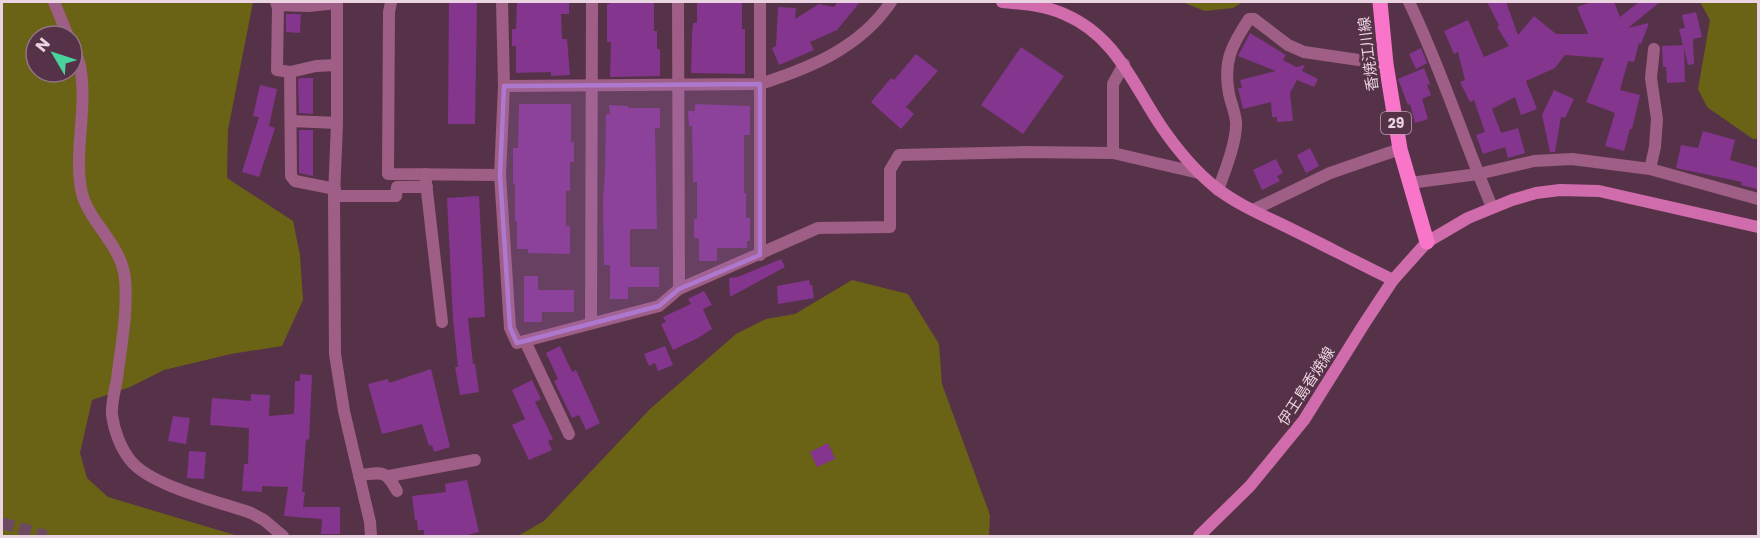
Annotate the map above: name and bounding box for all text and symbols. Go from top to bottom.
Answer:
street label: 香焼江川線 [1353,15,1383,93]
north arrow [24,24,84,84]
text: N [30,33,55,57]
road number: 29 [1381,112,1411,134]
street label: 伊王島香焼線 [1273,343,1339,429]

